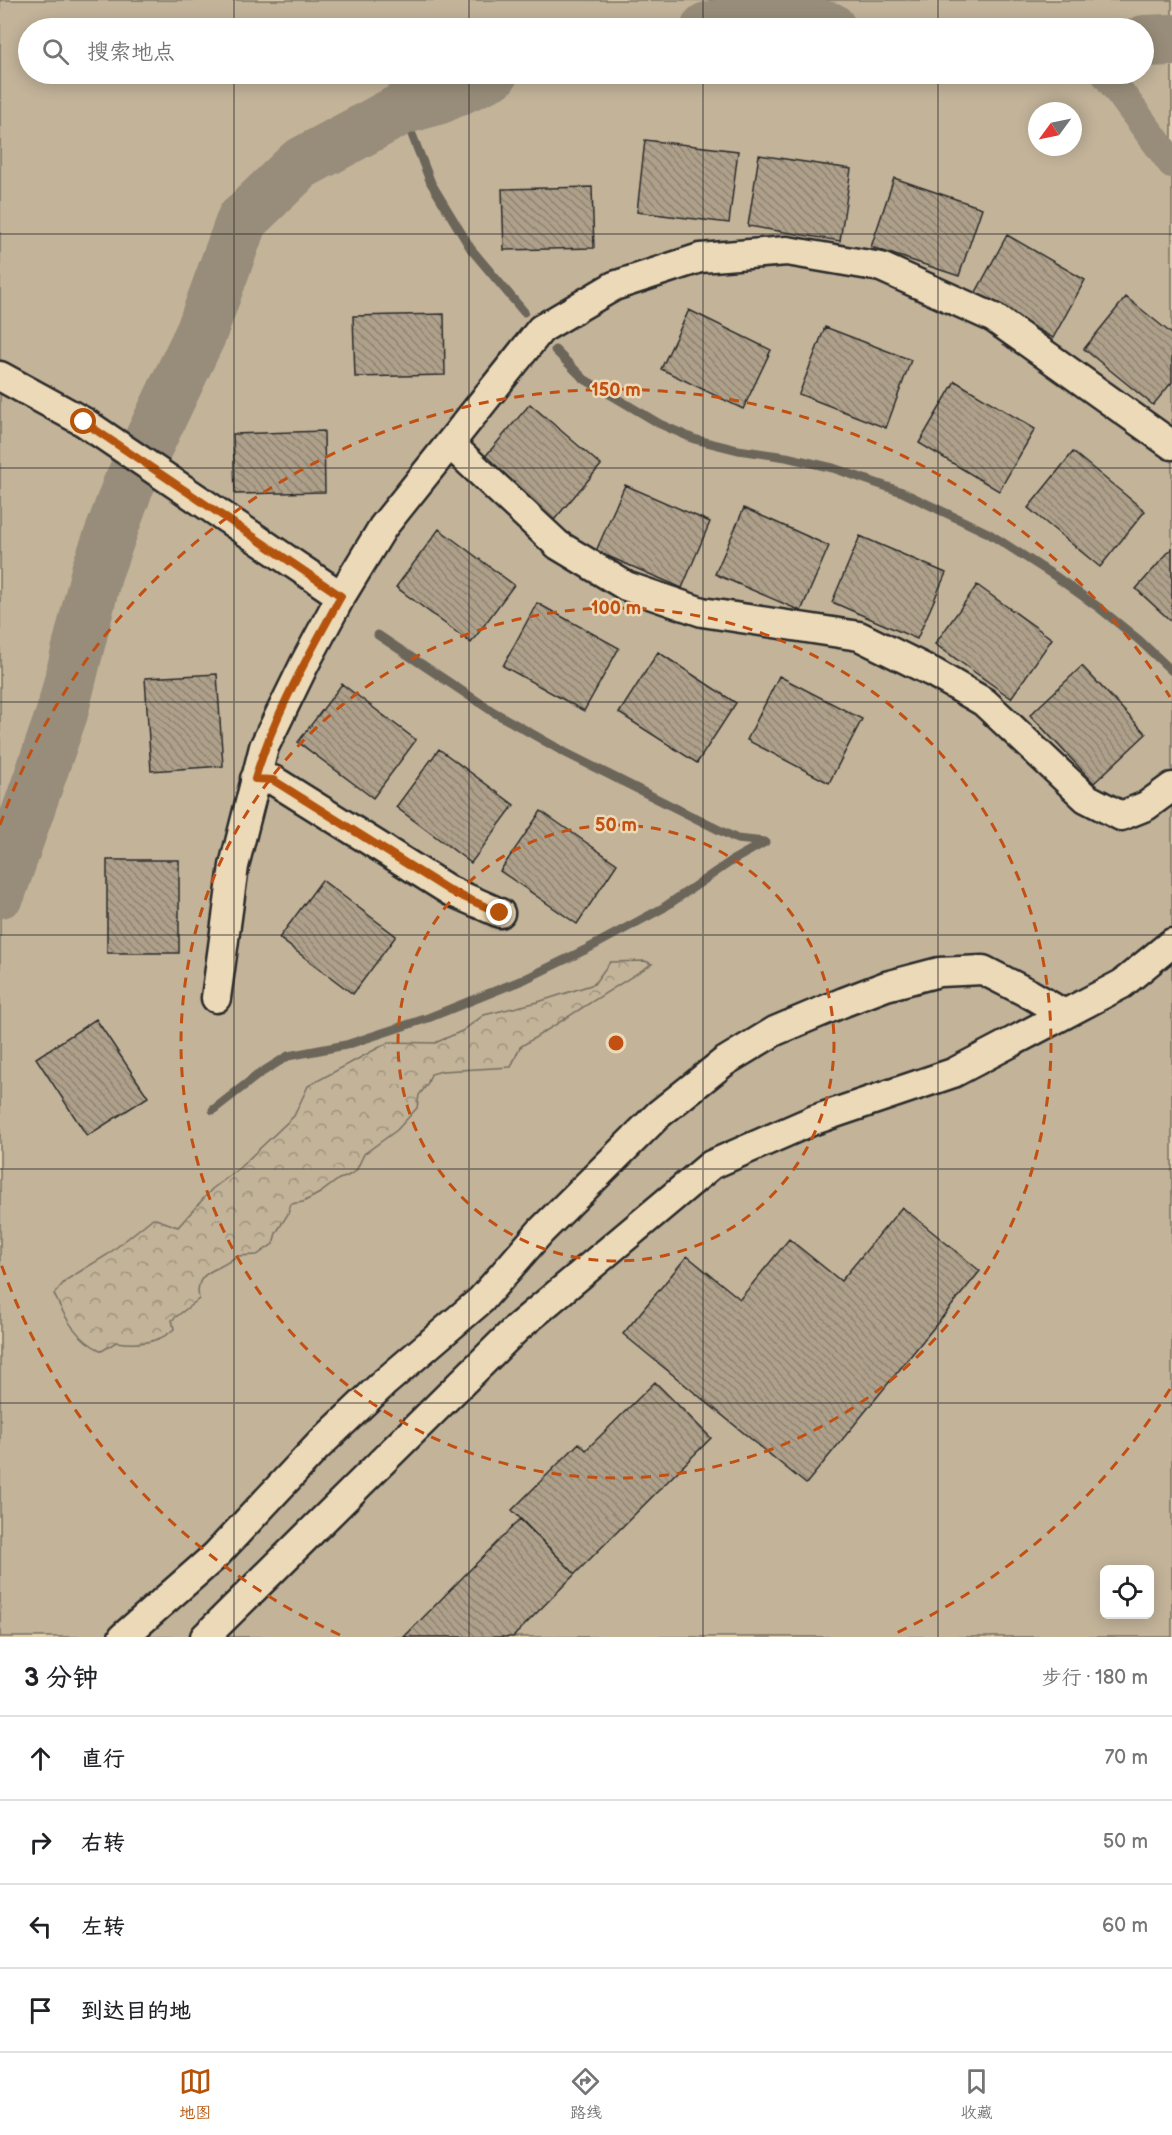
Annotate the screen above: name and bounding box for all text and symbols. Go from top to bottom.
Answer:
search box [18,18,1154,84]
icon: search [39,35,72,68]
text: 搜索地点 [87,39,175,66]
north arrow [1028,102,1082,156]
text: 150 m [591,380,641,401]
route start [70,408,96,434]
text: 100 m [591,598,641,619]
text: 50 m [595,815,637,836]
route end [486,899,512,925]
centre of rings [606,1033,626,1053]
map controls [1100,1565,1154,1619]
button: locate [1100,1565,1154,1619]
text: 3 分钟 [24,1663,98,1694]
text: 步行 · 180 m [1042,1666,1148,1690]
icon: ahead [24,1742,57,1775]
text: 直行 [81,1746,125,1773]
text: 70 m [1104,1746,1148,1770]
icon: right [24,1826,57,1859]
text: 右转 [81,1830,125,1857]
text: 50 m [1103,1830,1148,1854]
icon: left [24,1910,57,1943]
text: 左转 [81,1914,125,1941]
text: 60 m [1102,1914,1148,1938]
icon: arrive [24,1994,57,2027]
text: 到达目的地 [81,1998,191,2025]
tab: 地图 [179,2065,212,2123]
tab: 路线 [569,2065,602,2123]
tab: 收藏 [960,2065,993,2123]

